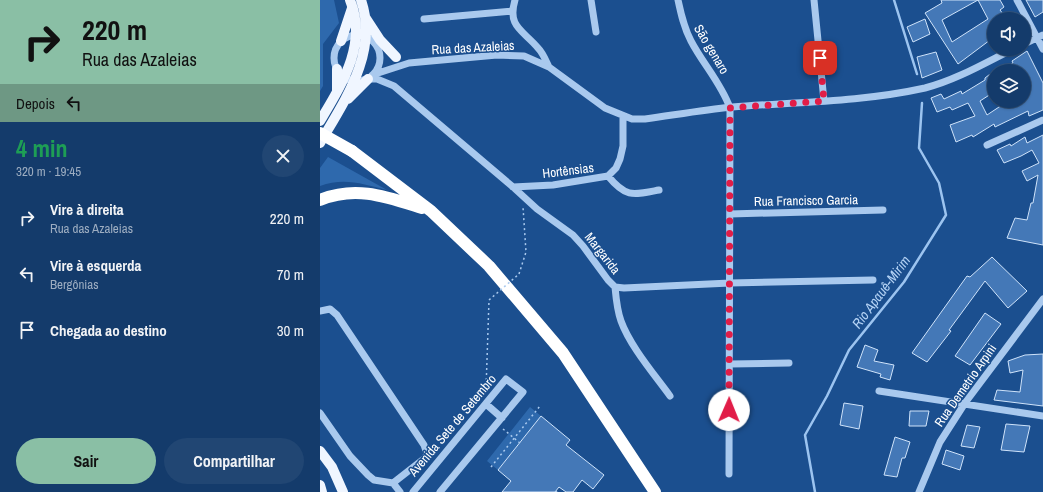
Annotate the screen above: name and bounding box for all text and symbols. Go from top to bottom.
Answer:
text: 220 m [82,11,147,49]
map controls [987,12,1031,108]
button: sound [987,12,1031,56]
icon: right [16,16,68,68]
street label: São genaro [690,21,733,77]
street label: Rua das Azaleias [431,37,515,58]
pin [803,41,837,75]
text: Rua das Azaleias [82,47,197,72]
icon: arrive [809,47,831,69]
button: layers [987,64,1031,108]
icon: left [63,92,85,114]
text: Depois [16,93,55,114]
text: 4 min [16,132,67,164]
button: close [262,135,304,177]
street label: Hortênsias [541,159,595,182]
text: 320 m · 19:45 [16,163,81,180]
street label: Rua Francisco Garcia [754,191,858,210]
text: Vire à direita [50,199,124,220]
icon: right [16,207,38,229]
text: 220 m [270,208,304,229]
text: Rua das Azaleias [50,220,133,237]
street label: Margarida [581,229,624,278]
water label: Rio Apauê-Mirim [848,252,914,332]
text: Vire à esquerda [50,255,141,276]
icon: left [16,263,38,285]
text: 70 m [277,264,304,285]
text: Bergônias [50,276,99,293]
icon: arrive [16,319,38,341]
text: Chegada ao destino [50,320,167,341]
text: 30 m [277,320,304,341]
street label: Rua Demetrio Arpini [931,341,1000,430]
street label: Avenida Sete de Setembro [404,371,500,481]
position arrow [708,389,750,431]
button: Sair [16,438,156,484]
button: Compartilhar [164,438,304,484]

